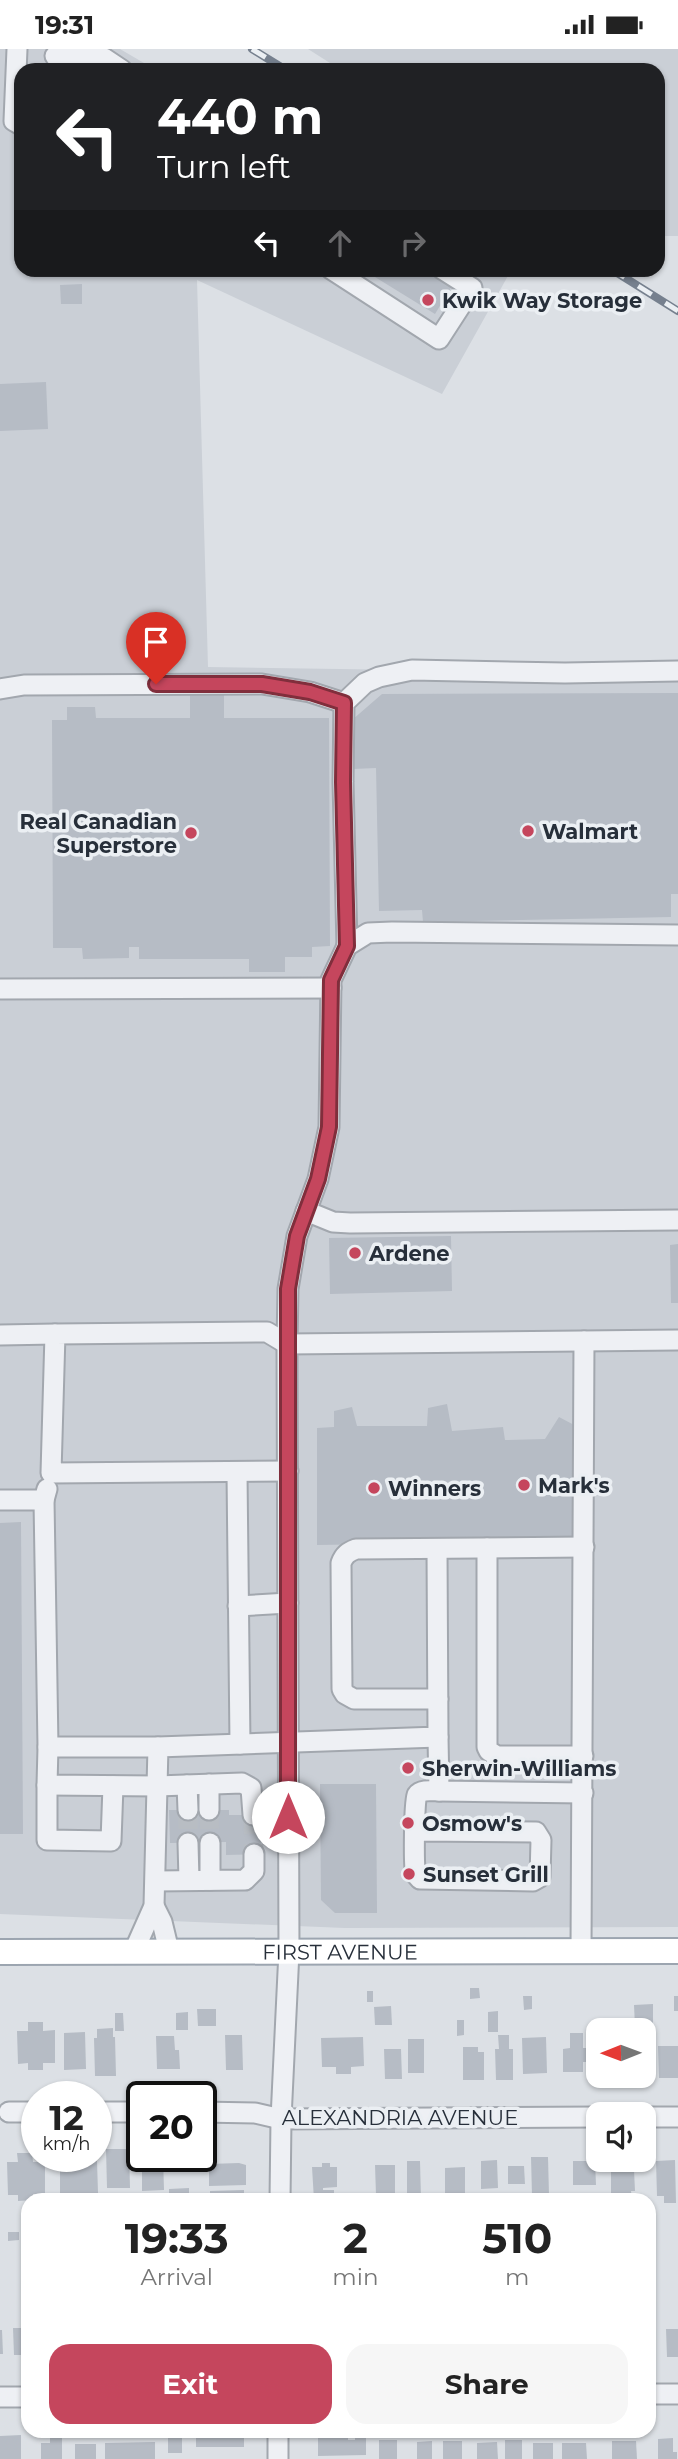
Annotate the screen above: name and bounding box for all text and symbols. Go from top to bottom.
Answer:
text: 19:31 [35,9,94,41]
text: 440 m [157,87,323,146]
icon: left [42,91,133,182]
text: Turn left [157,147,291,186]
icon: left [248,224,286,262]
icon: ahead [321,224,359,262]
icon: right [394,224,432,262]
place label: Kwik Way Storage [442,288,642,313]
marker: Kwik Way Storage [420,292,436,308]
pin [126,612,186,684]
icon: arrive [137,623,175,661]
place label: Real Canadian Superstore [19,809,177,858]
place label: Walmart [542,819,638,844]
marker: Walmart [520,823,536,839]
marker: Real Canadian Superstore [183,825,199,841]
place label: Ardene [368,1241,450,1266]
marker: Ardene [347,1245,363,1261]
place label: Mark's [538,1473,610,1498]
place label: Winners [388,1476,481,1501]
marker: Mark's [516,1477,532,1493]
marker: Winners [366,1480,382,1496]
place label: Sherwin-Williams [422,1756,616,1781]
marker: Sherwin-Williams [400,1760,416,1776]
position arrow [251,1780,325,1854]
place label: Osmow's [422,1811,522,1836]
marker: Osmow's [400,1815,416,1831]
place label: Sunset Grill [423,1862,549,1887]
marker: Sunset Grill [401,1866,417,1882]
street label: FIRST AVENUE [262,1939,418,1964]
north arrow [586,2018,656,2088]
map controls [586,2018,656,2172]
speed limit sign: 20 [126,2081,217,2172]
text: 12 [49,2096,84,2139]
button: sound [586,2102,656,2172]
street label: ALEXANDRIA AVENUE [282,2105,518,2130]
text: km/h [42,2133,91,2155]
text: 19:33 [125,2212,229,2264]
text: 2 [343,2212,368,2264]
text: 510 [482,2212,552,2264]
text: Arrival [140,2263,213,2291]
text: min [332,2263,378,2291]
text: m [505,2263,529,2291]
button: Exit [49,2344,332,2424]
button: Share [346,2344,628,2424]

